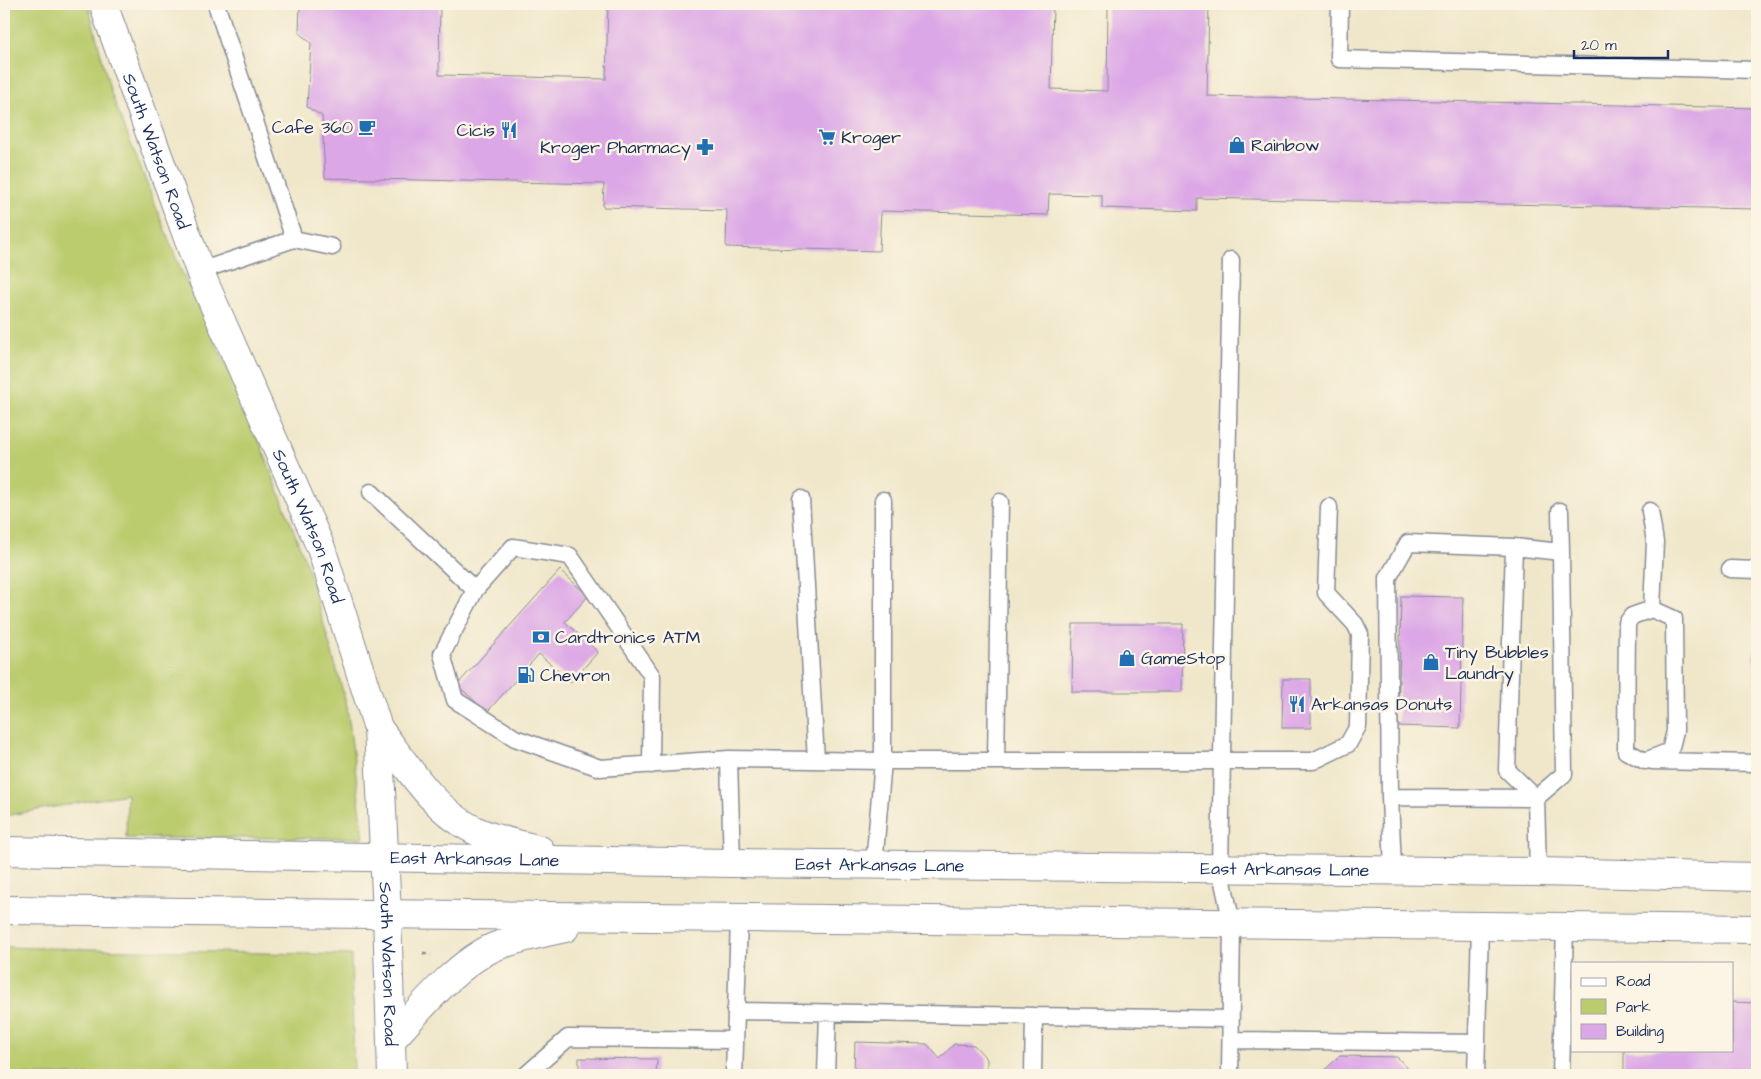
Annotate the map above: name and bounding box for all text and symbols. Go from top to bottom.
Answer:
scale bar [1574,28,1667,60]
text: 20 m [1581,35,1617,56]
street label: South Watson Road [116,70,196,233]
place label: Cafe 360 [272,115,353,140]
cafe icon: Cafe 360 [357,117,377,137]
place label: Cicis [456,118,495,143]
restaurant icon: Cicis [499,120,519,140]
place label: Kroger [841,125,901,151]
supermarket icon: Kroger [817,127,837,147]
place label: Rainbow [1251,133,1320,158]
place label: Kroger Pharmacy [540,135,691,161]
shop icon: Rainbow [1227,135,1247,155]
pharmacy icon: Kroger Pharmacy [695,137,715,157]
street label: South Watson Road [266,445,350,606]
place label: Cardtronics ATM [555,625,701,650]
bank icon: Cardtronics ATM [531,627,551,647]
place label: Tiny Bubbles Laundry [1445,640,1549,687]
place label: GameStop [1141,646,1225,671]
shop icon: GameStop [1117,648,1137,668]
shop icon: Tiny Bubbles Laundry [1421,652,1441,672]
place label: Chevron [540,663,610,688]
fuel station icon: Chevron [516,665,536,685]
place label: Arkansas Donuts [1311,692,1452,717]
restaurant icon: Arkansas Donuts [1287,694,1307,714]
street label: East Arkansas Lane [390,845,560,873]
street label: East Arkansas Lane [795,852,965,879]
street label: East Arkansas Lane [1200,856,1370,883]
street label: South Watson Road [372,881,403,1046]
legend [1571,962,1734,1052]
text: Road [1616,971,1651,992]
text: Park [1616,997,1651,1018]
text: Building [1616,1021,1664,1043]

